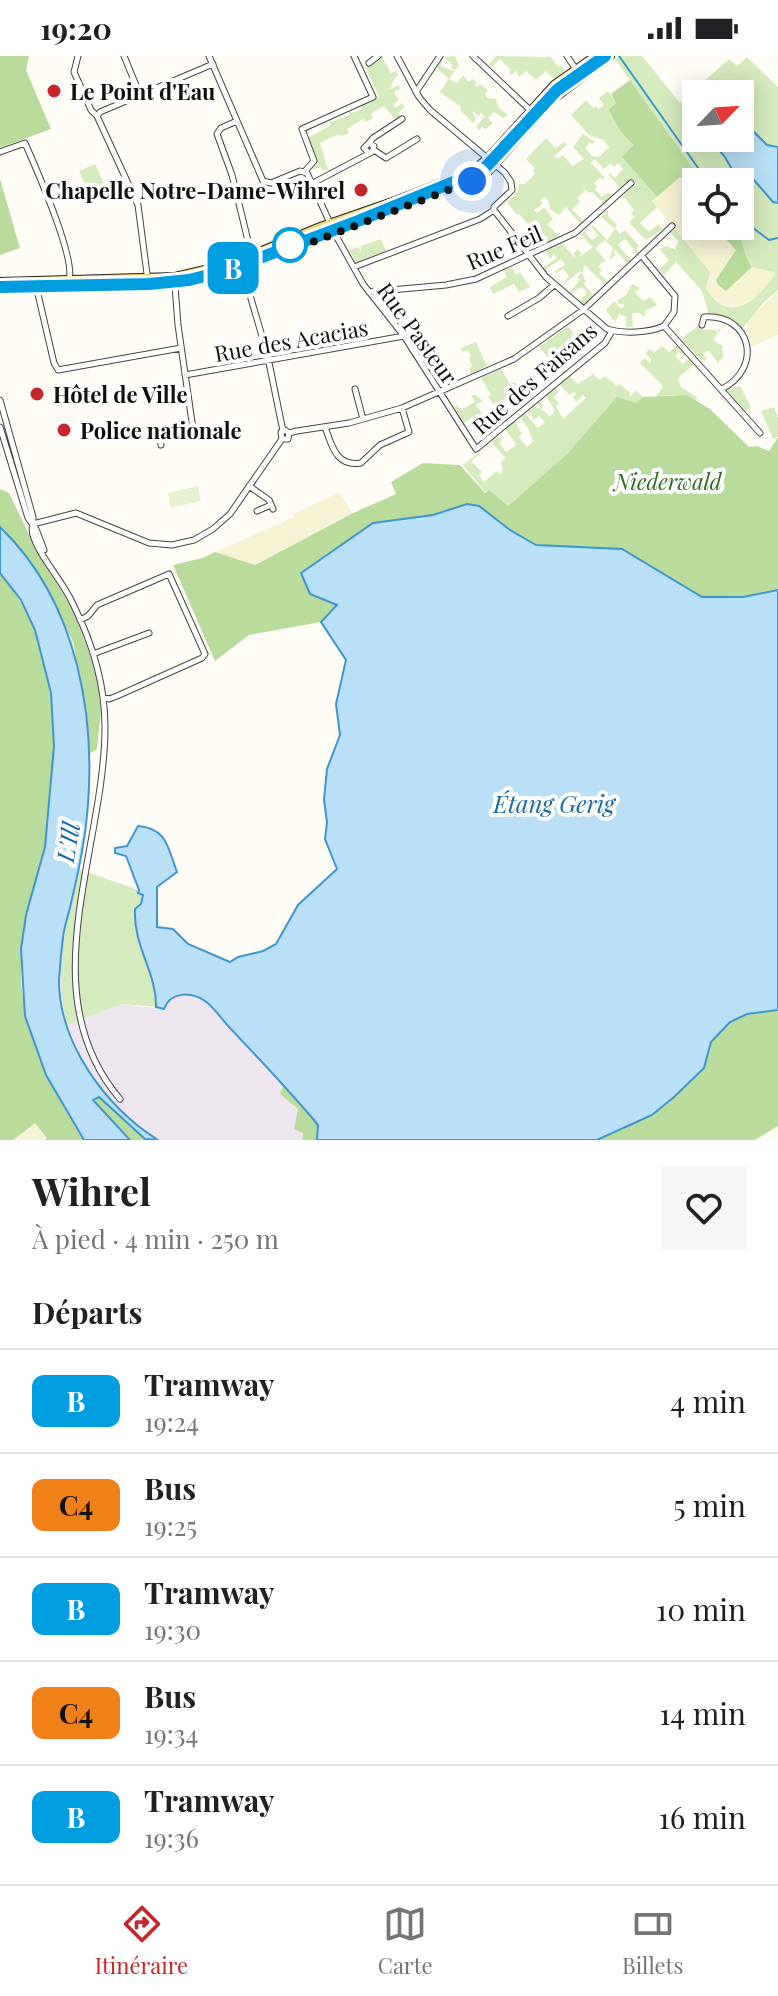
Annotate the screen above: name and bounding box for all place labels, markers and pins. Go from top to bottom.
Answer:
place label: Le Point d'Eau [70,76,215,106]
marker: Le Point d'Eau [45,82,63,100]
place label: Chapelle Notre-Dame-Wihrel [45,175,345,205]
marker: Chapelle Notre-Dame-Wihrel [352,181,370,199]
unlabelled marker [273,228,307,262]
place label: Hôtel de Ville [53,379,188,409]
marker: Hôtel de Ville [28,385,46,403]
place label: Police nationale [80,415,242,445]
marker: Police nationale [55,421,73,439]

